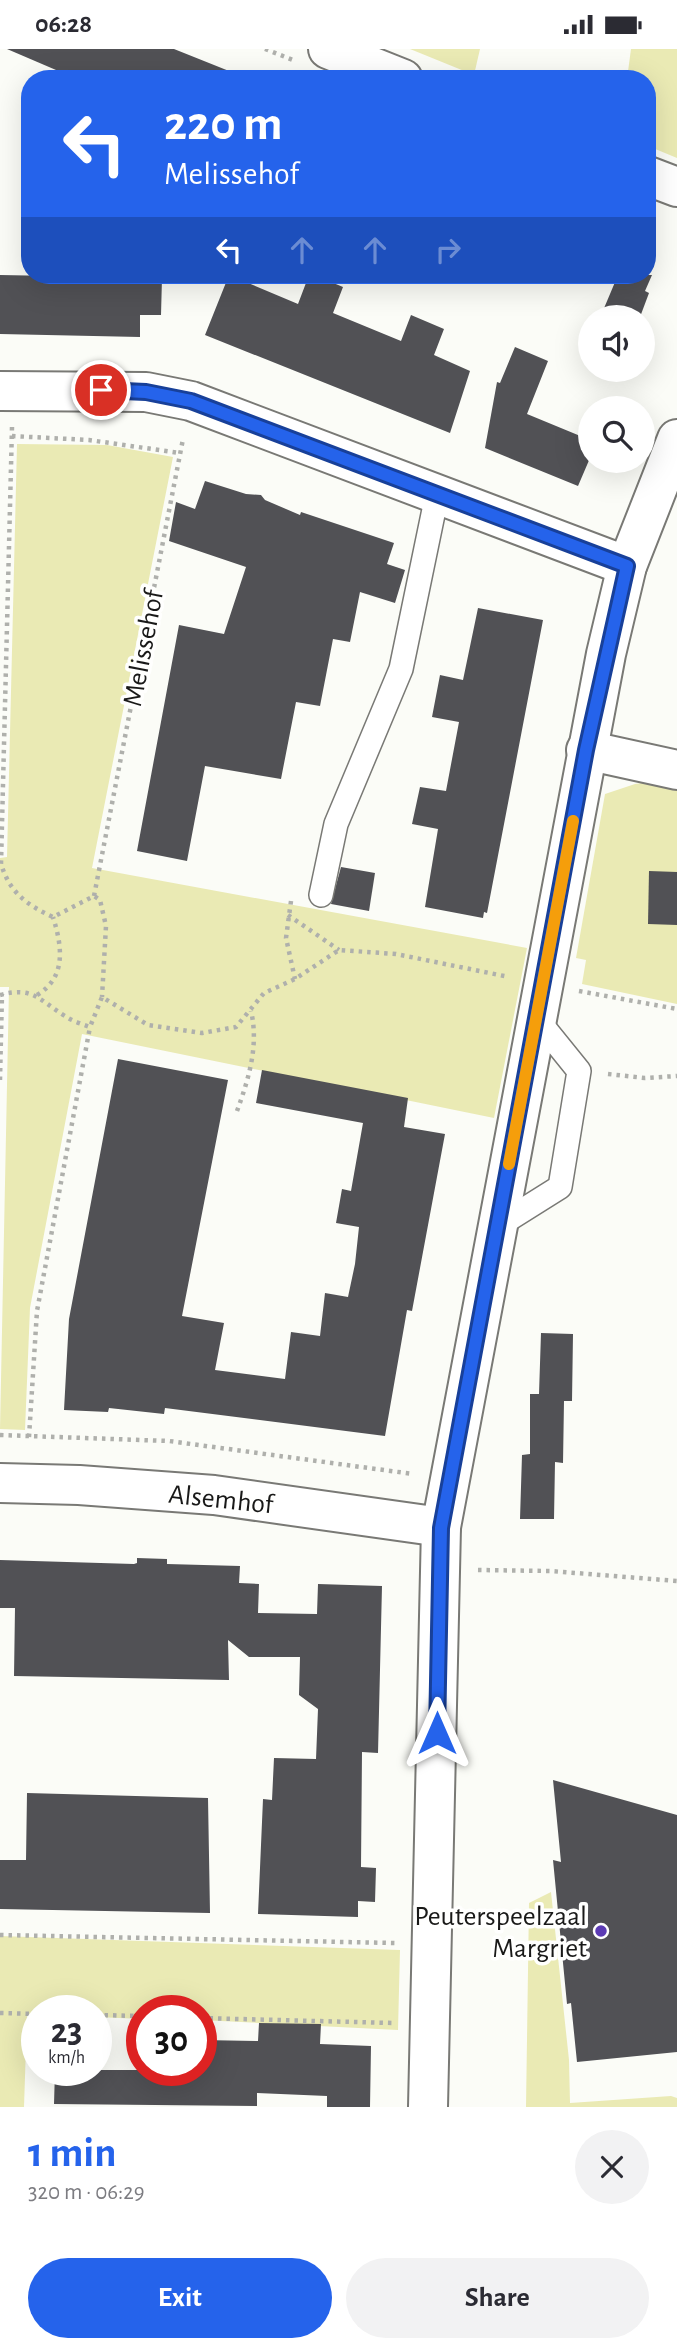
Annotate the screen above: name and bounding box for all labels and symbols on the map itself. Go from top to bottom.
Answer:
pin [71,360,131,420]
street label: Melissehof [119,586,169,709]
street label: Alsemhof [167,1481,276,1520]
position arrow [400,1696,474,1770]
place label: Peuterspeelzaal Margriet [414,1903,587,1963]
marker: Peuterspeelzaal Margriet [593,1923,609,1939]
speed limit sign: 30 [126,1995,217,2086]

